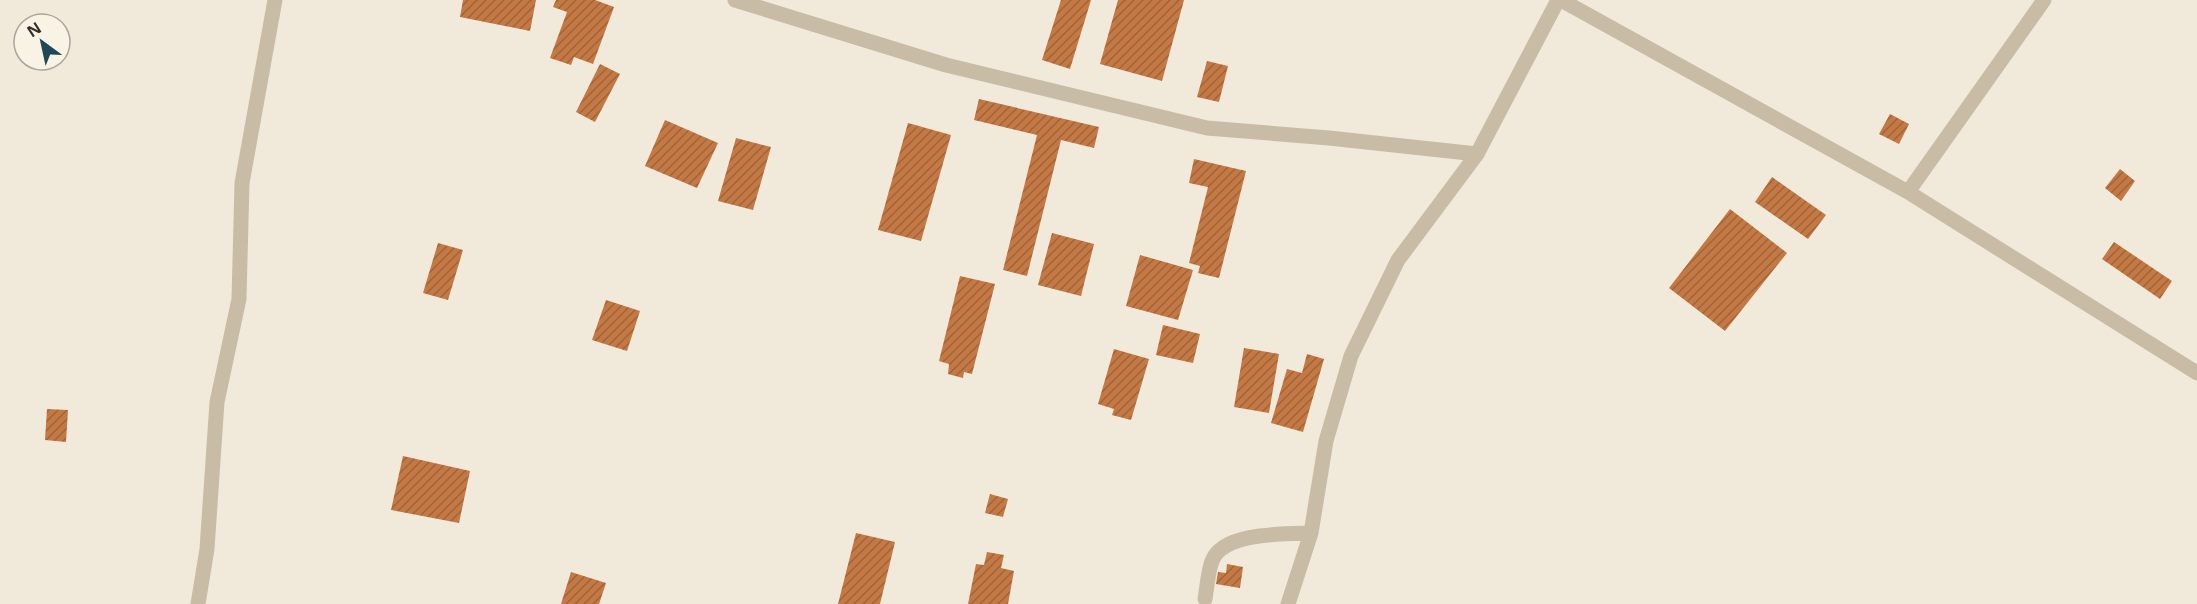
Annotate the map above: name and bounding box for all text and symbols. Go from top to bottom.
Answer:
north arrow [12,12,72,72]
text: N [22,17,45,42]

